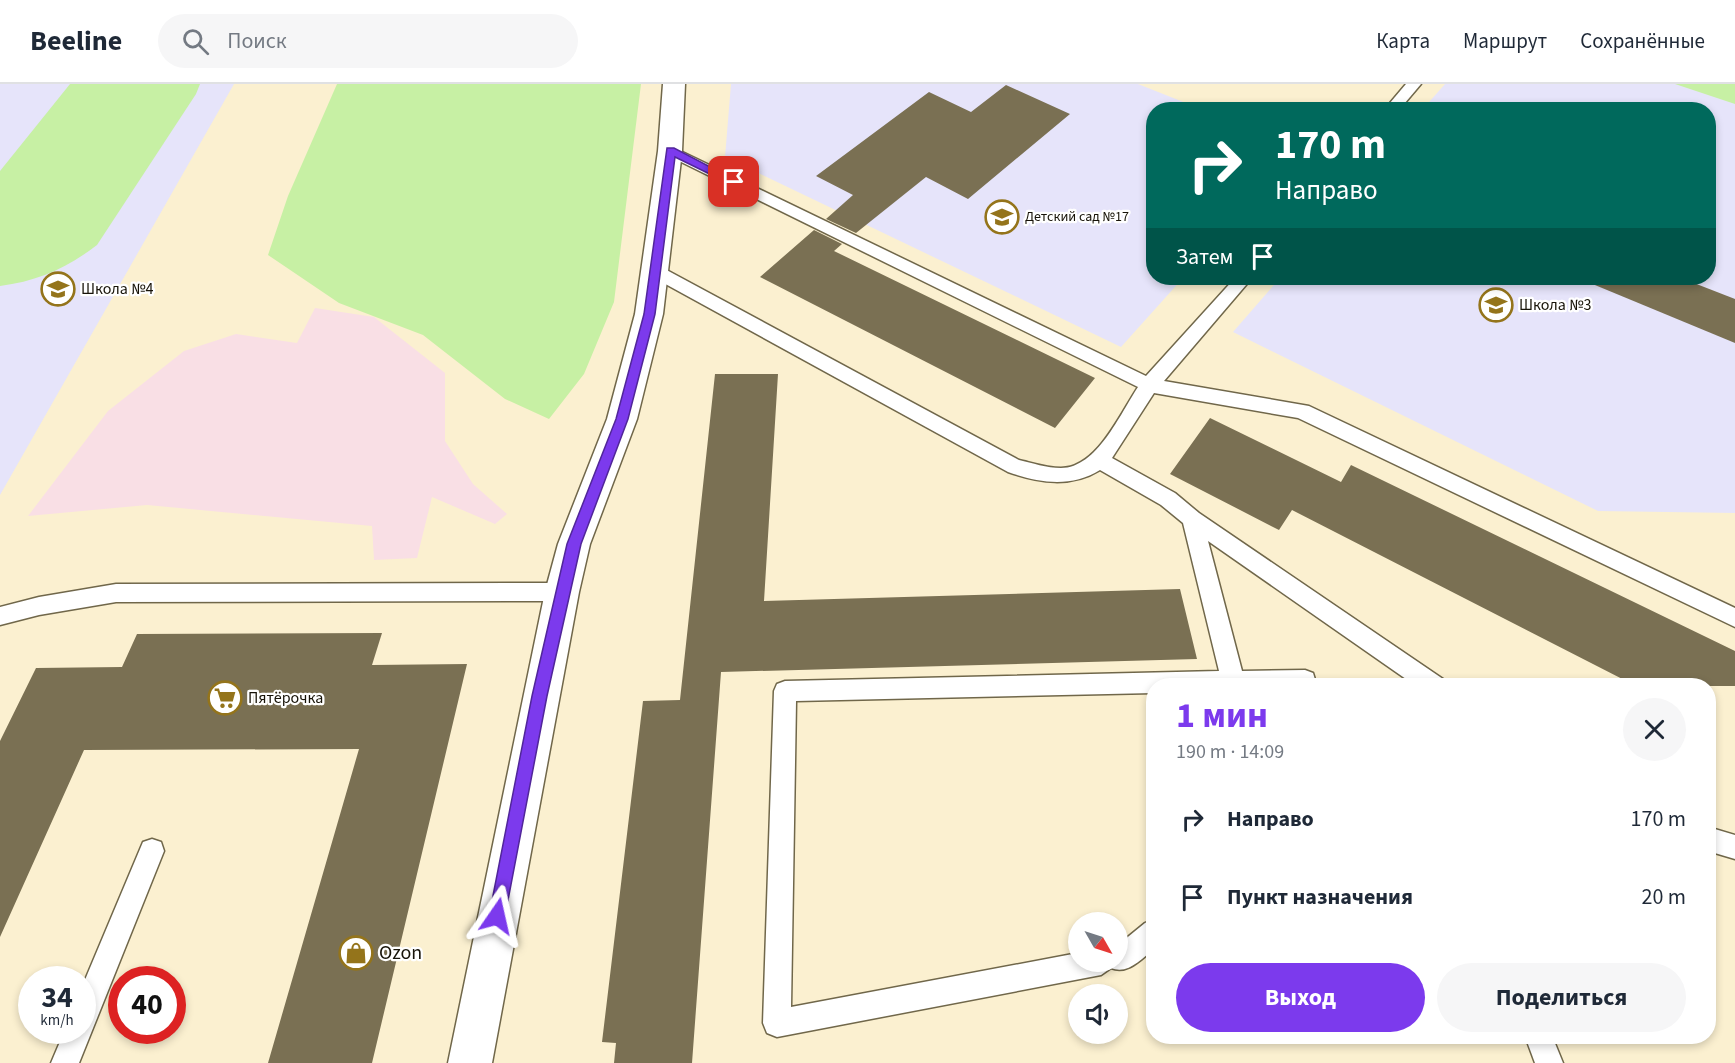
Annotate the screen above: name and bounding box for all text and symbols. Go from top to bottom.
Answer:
search box [158,14,578,68]
text: Beeline [30,21,122,61]
icon: search [179,25,212,58]
text: Поиск [227,25,287,57]
text: Карта [1376,26,1430,56]
text: Маршрут [1463,26,1547,56]
text: Сохранённые [1580,26,1705,56]
text: 170 m [1275,115,1386,175]
icon: right [1176,126,1254,204]
pin [708,156,759,207]
icon: arrive [717,165,750,198]
text: Направо [1275,171,1378,210]
school or university icon: Детский сад №17 [984,199,1020,235]
place label: Детский сад №17 [1025,207,1129,227]
icon: arrive [1246,240,1279,273]
text: Затем [1176,241,1234,273]
school or university icon: Школа №4 [40,271,76,307]
place label: Школа №4 [81,278,153,300]
school or university icon: Школа №3 [1478,287,1514,323]
place label: Школа №3 [1519,294,1591,316]
supermarket icon: Пятёрочка [207,680,243,716]
place label: Пятёрочка [248,687,323,709]
text: 1 мин [1176,690,1268,741]
button: close [1623,698,1686,761]
text: 190 m · 14:09 [1176,738,1284,766]
icon: right [1176,803,1209,836]
text: Направо [1227,803,1314,835]
text: 170 m [1631,803,1686,835]
icon: arrive [1176,881,1209,914]
text: Пункт назначения [1227,881,1413,913]
text: 20 m [1641,881,1686,913]
position arrow [465,884,529,948]
north arrow [1068,912,1128,972]
map controls [1068,912,1128,1044]
shop icon: Ozon [338,935,374,971]
place label: Ozon [379,939,422,967]
button: Выход [1176,963,1425,1032]
button: Поделиться [1437,963,1686,1032]
speed limit sign: 40 [108,966,186,1044]
text: 34 [41,976,73,1019]
button: sound [1068,984,1128,1044]
text: km/h [40,1010,74,1031]

